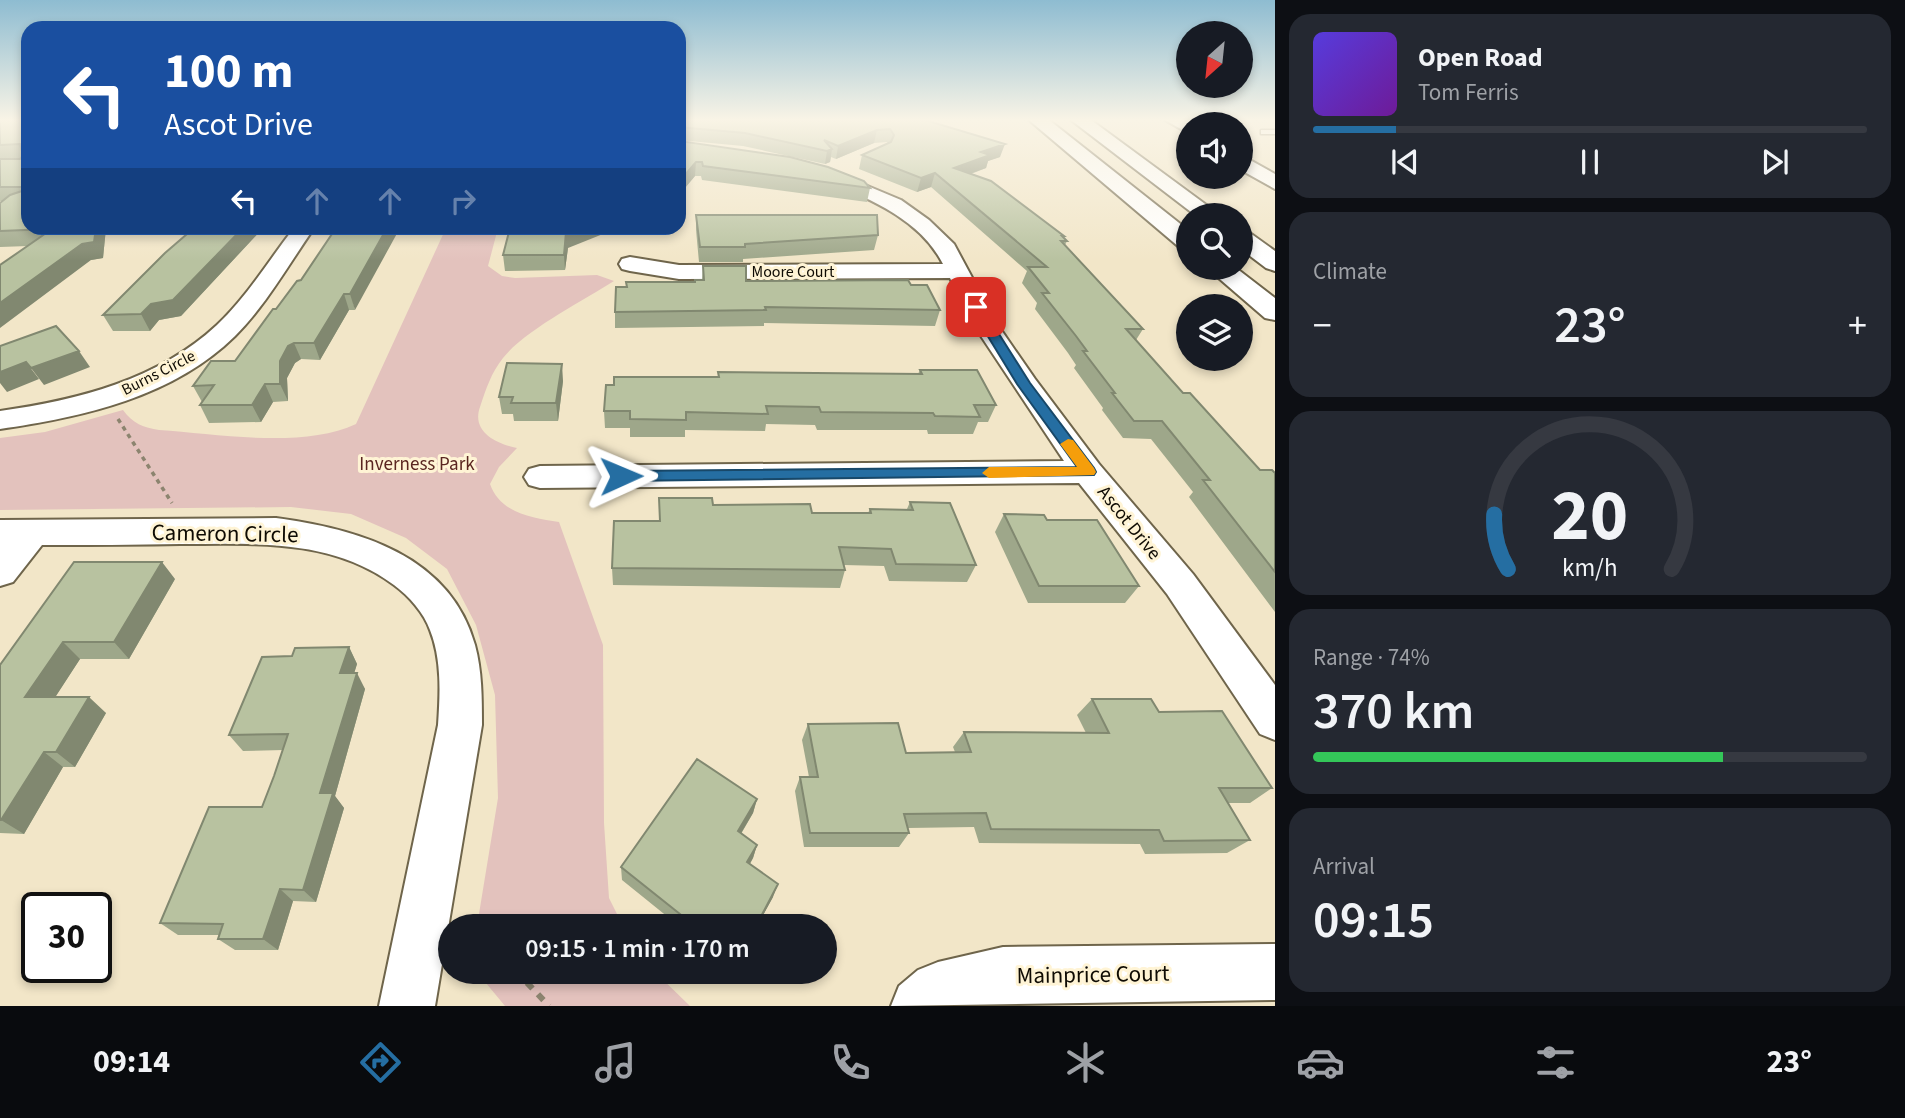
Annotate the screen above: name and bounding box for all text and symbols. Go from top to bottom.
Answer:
north arrow [1176,21,1253,98]
map controls [1176,21,1253,371]
text: 100 m [164,37,293,107]
text: Open Road [1418,39,1543,76]
icon: left [49,49,140,140]
text: Tom Ferris [1418,76,1519,109]
text: Ascot Drive [164,102,313,148]
button: sound [1176,112,1253,189]
icon: previous [1386,143,1424,181]
icon: pause [1571,143,1609,181]
icon: next [1756,143,1794,181]
icon: left [225,182,263,220]
icon: ahead [298,182,336,220]
icon: ahead [371,182,409,220]
icon: right [444,182,482,220]
button: search [1176,203,1253,280]
text: Climate [1313,255,1387,288]
street label: Moore Court [752,261,835,283]
pin [946,277,1006,337]
icon: arrive [957,288,995,326]
text: 23° [1554,289,1626,363]
button: layers [1176,294,1253,371]
text: − [1313,299,1332,353]
text: + [1848,299,1867,353]
street label: Burns Circle [118,345,199,401]
position arrow [584,439,658,513]
park label: Inverness Park [359,451,475,478]
text: 20 [1552,464,1628,568]
street label: Ascot Drive [1091,480,1167,566]
street label: Cameron Circle [151,516,299,551]
text: km/h [1562,550,1618,586]
text: Range · 74% [1313,641,1430,674]
text: 370 km [1313,675,1474,749]
text: Arrival [1313,850,1375,883]
text: 09:15 [1313,884,1434,958]
speed limit sign: 30 [21,892,112,983]
text: 09:15 · 1 min · 170 m [525,930,750,967]
street label: Mainprice Court [1016,957,1170,992]
icon: directions [356,1038,405,1087]
icon: music [591,1038,640,1087]
icon: phone [826,1038,875,1087]
icon: climate [1061,1038,1110,1087]
icon: car [1296,1038,1345,1087]
icon: filters [1531,1038,1580,1087]
text: 09:14 [93,1039,170,1085]
text: 23° [1766,1039,1812,1085]

